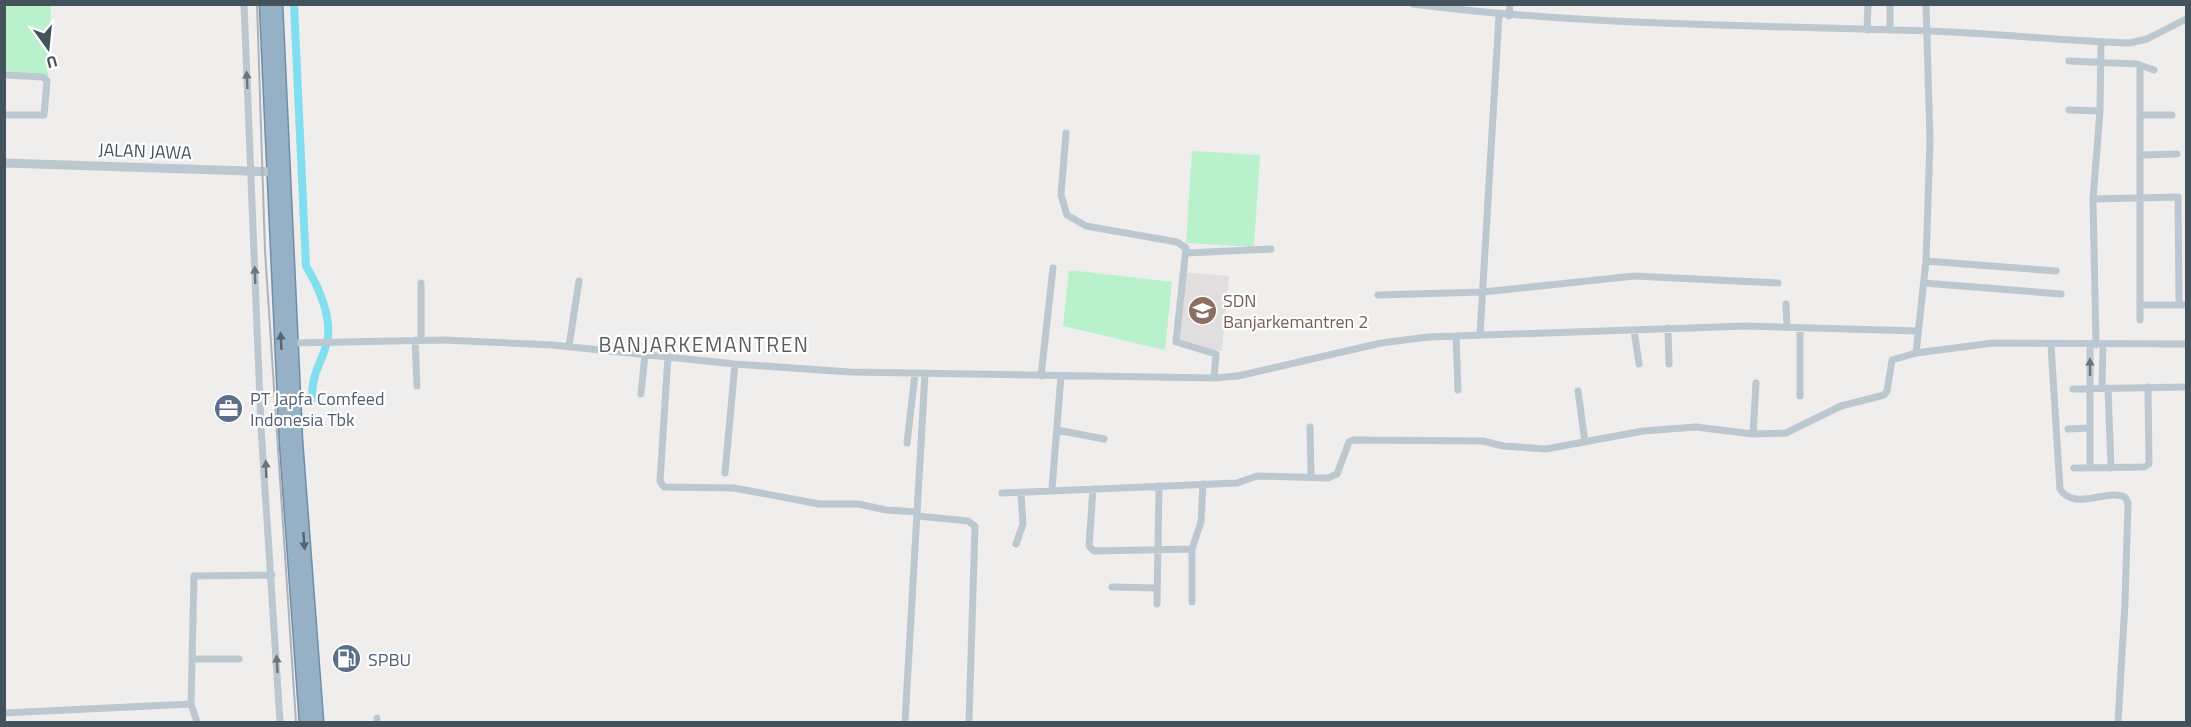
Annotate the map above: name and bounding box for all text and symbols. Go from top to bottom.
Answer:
north arrow [18,18,78,78]
text: U [44,50,60,75]
one-way arrow [243,70,252,89]
street label: JALAN JAWA [98,136,192,166]
one-way arrow [250,265,259,284]
place label: SDN Banjarkemantren 2 [1223,287,1368,335]
school or university icon: SDN Banjarkemantren 2 [1186,294,1218,326]
district label: BANJARKEMANTREN [598,328,810,360]
one-way arrow [277,332,286,351]
one-way arrow [2085,357,2095,376]
place label: PT Japfa Comfeed Indonesia Tbk [250,385,384,433]
office icon: PT Japfa Comfeed Indonesia Tbk [213,392,245,424]
one-way arrow [261,460,270,479]
one-way arrow [299,532,309,551]
fuel station icon: SPBU [331,643,363,675]
place label: SPBU [368,646,411,673]
one-way arrow [272,655,282,674]

